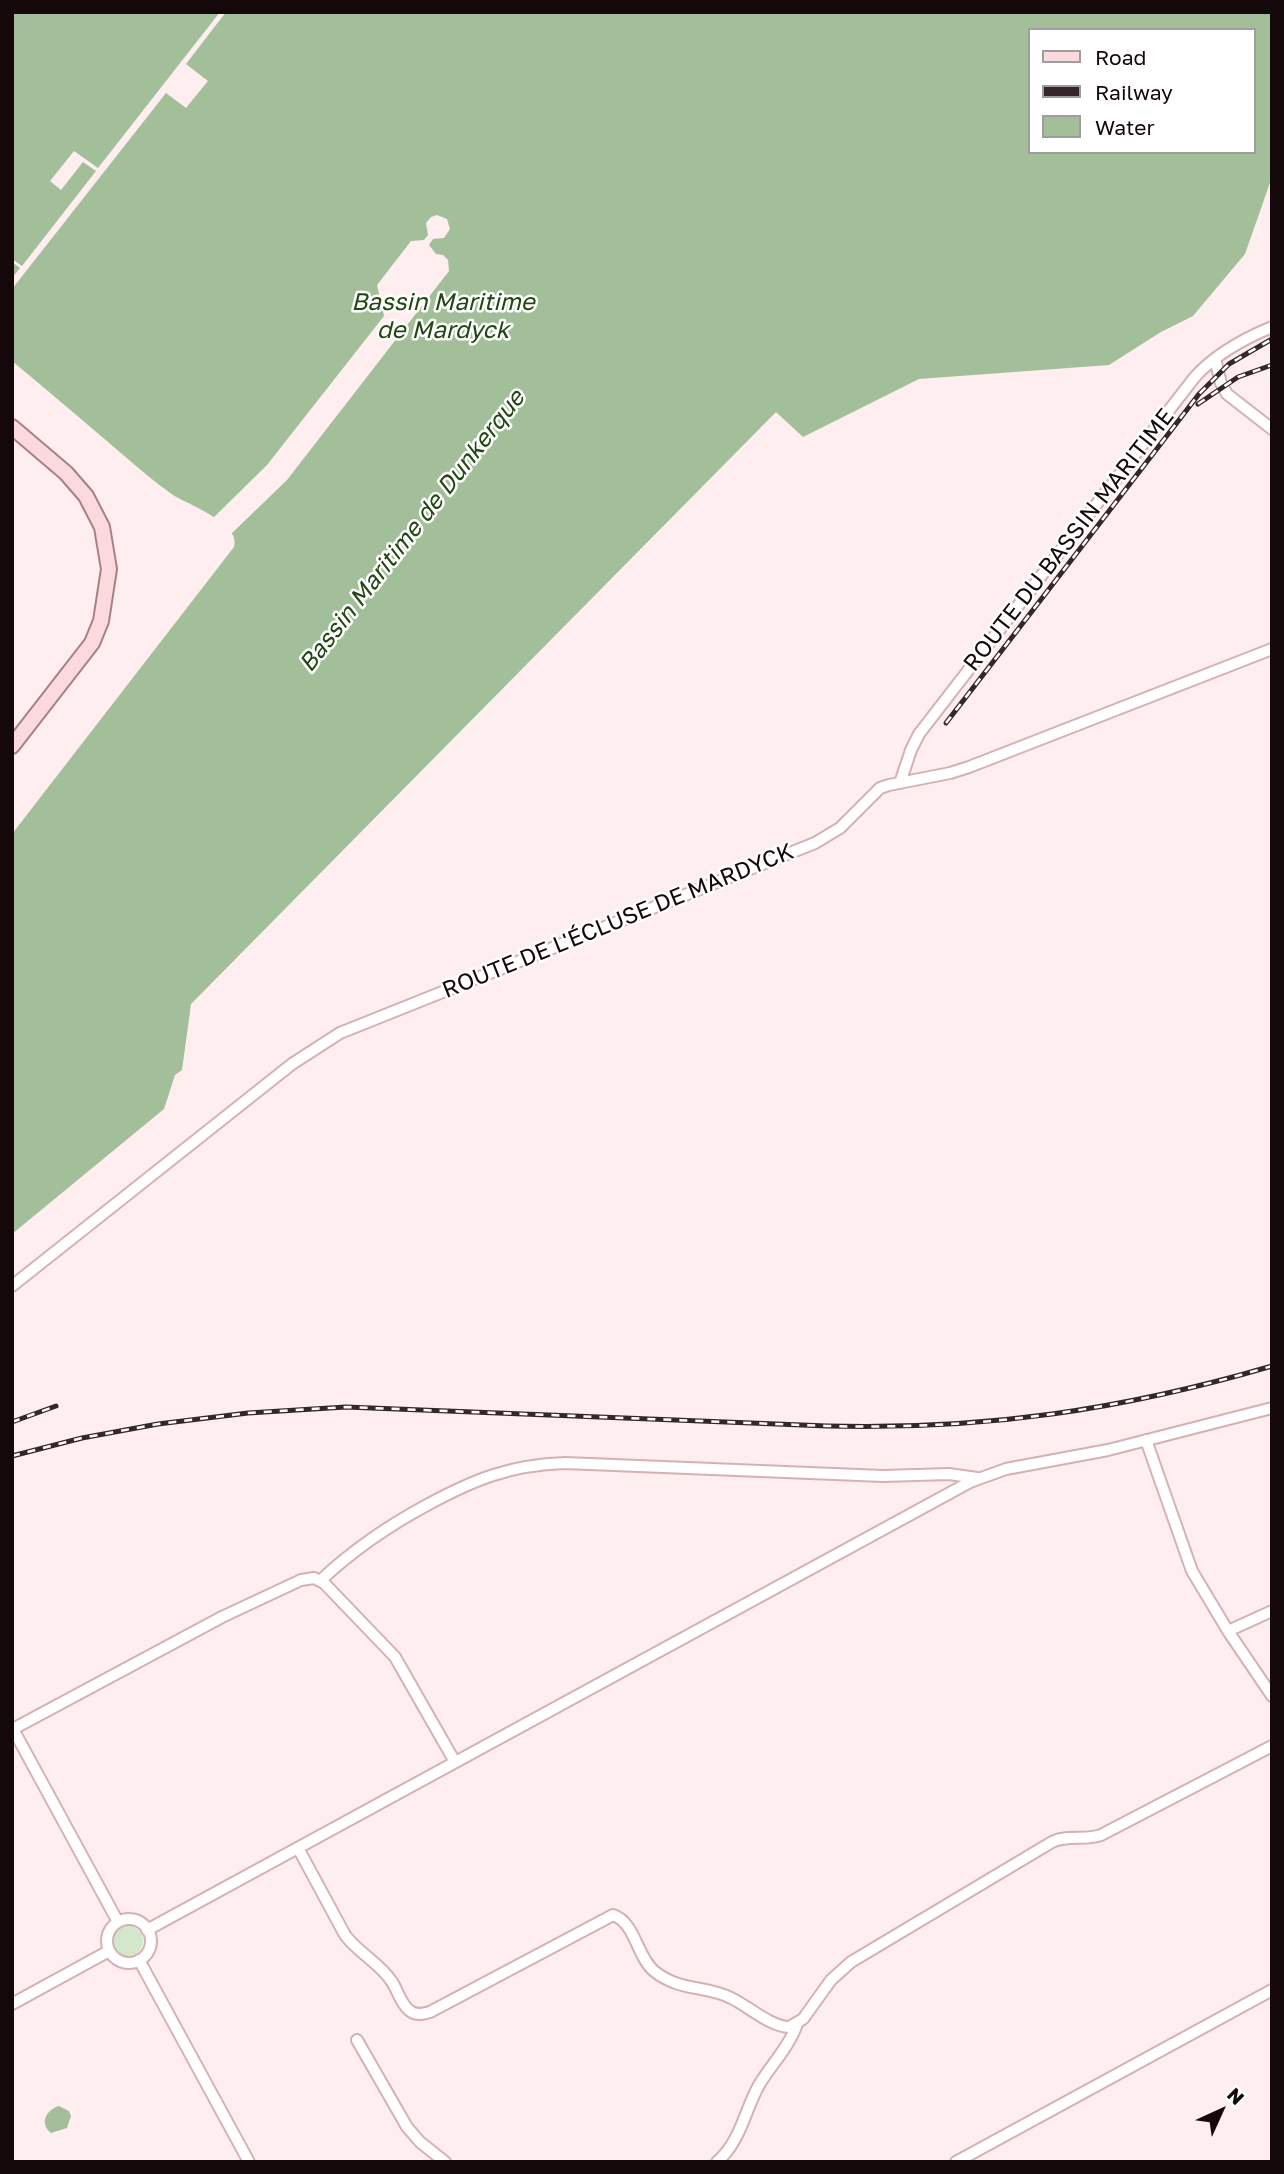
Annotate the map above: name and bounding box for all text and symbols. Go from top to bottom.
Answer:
legend [1028,28,1256,154]
text: Road [1095,44,1146,70]
text: Railway [1095,79,1173,105]
text: Water [1095,114,1155,140]
water label: Bassin Maritime de Mardyck [351,288,535,344]
water label: Bassin Maritime de Dunkerque [293,384,531,678]
street label: ROUTE DU BASSIN MARITIME [958,403,1180,677]
street label: ROUTE DE L'ÉCLUSE DE MARDYCK [438,838,798,1004]
north arrow [1186,2076,1256,2146]
text: N [1223,2083,1249,2109]

